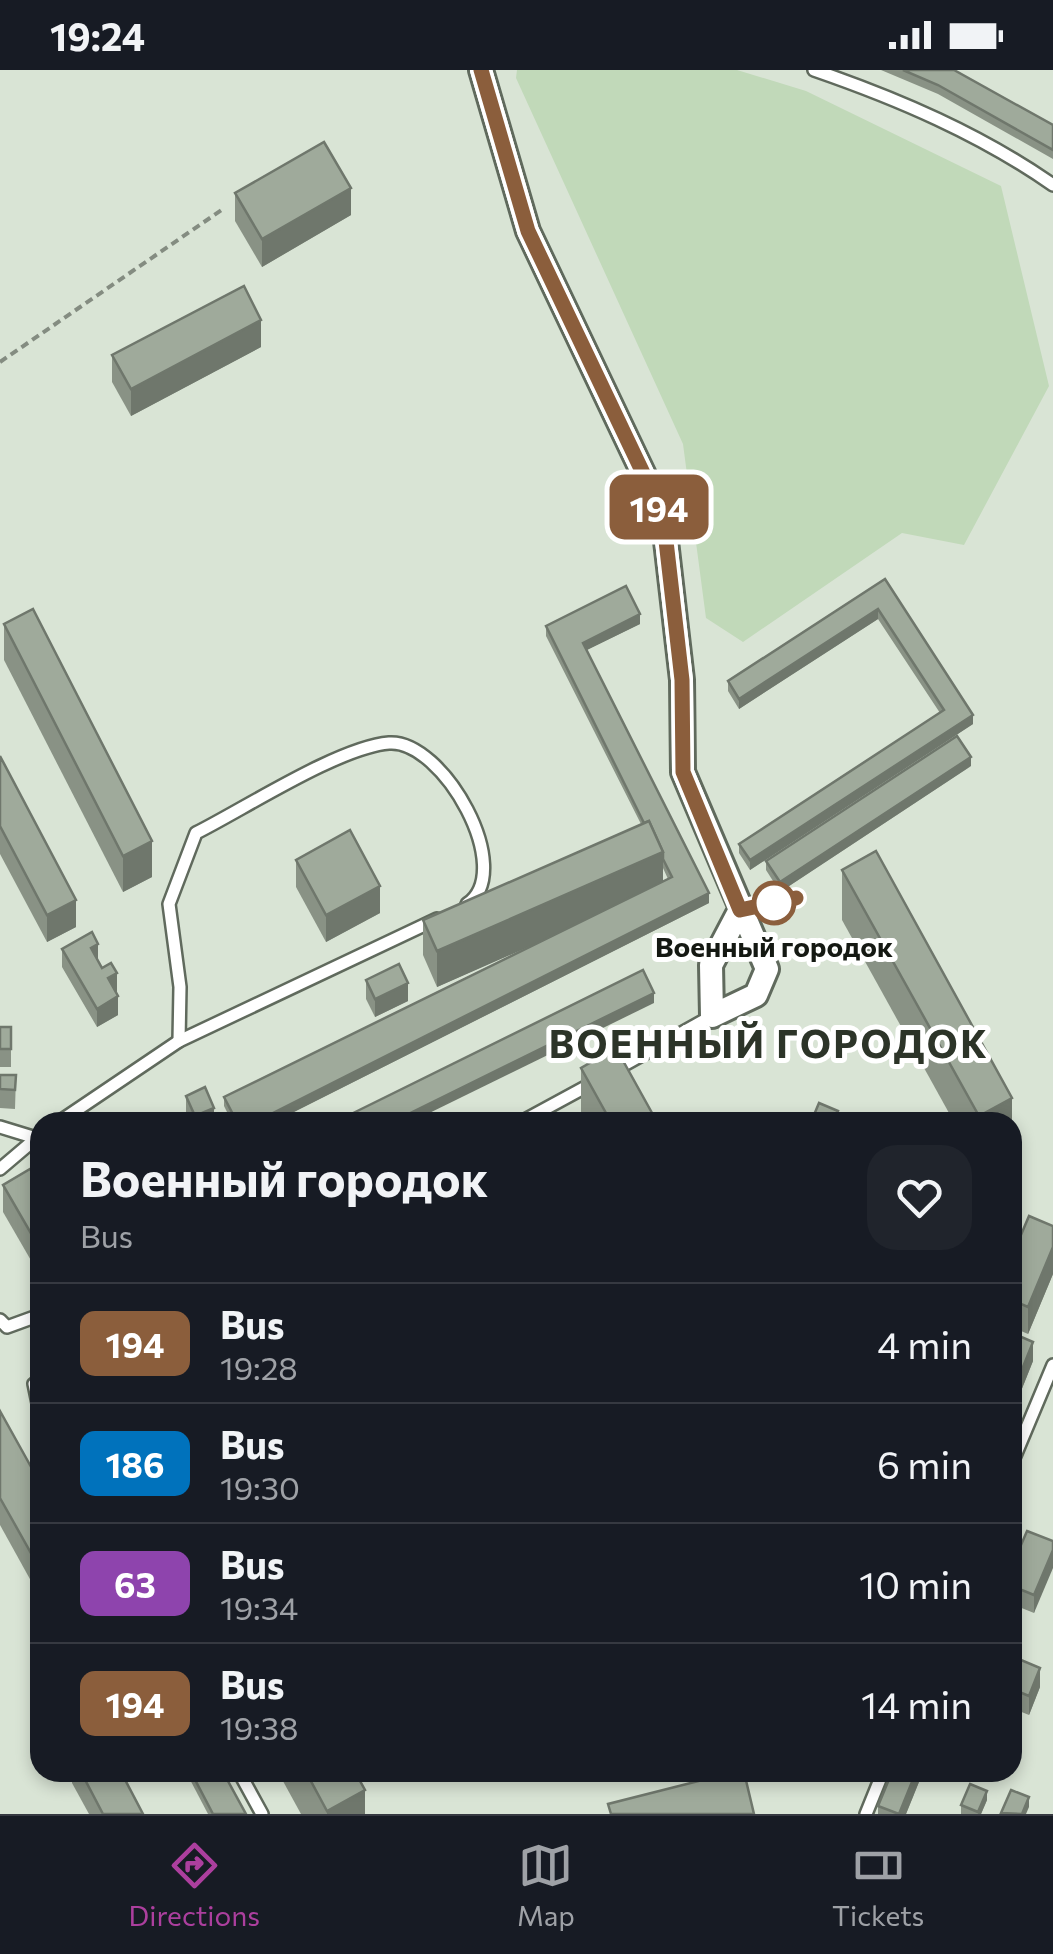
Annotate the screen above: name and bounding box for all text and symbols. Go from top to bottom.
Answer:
text: 19:24 [50,12,145,59]
line badge: 194 [602,474,716,540]
text: 194 [630,486,688,529]
marker: Военный городок [753,882,795,924]
place label: Военный городок [655,929,893,963]
district label: ВОЕННЫЙ ГОРОДОК [549,1019,989,1066]
button: heart [867,1145,972,1250]
text: Военный городок [80,1148,488,1207]
text: Bus [80,1215,133,1255]
text: Bus [220,1300,285,1347]
text: 4 min [877,1320,972,1367]
text: 194 [106,1322,164,1365]
text: 19:28 [220,1347,298,1387]
text: Bus [220,1420,285,1467]
text: 6 min [877,1440,972,1487]
text: 186 [105,1442,165,1485]
text: 19:30 [220,1467,300,1507]
text: Bus [220,1540,285,1587]
text: 10 min [859,1560,972,1607]
text: 63 [114,1562,156,1605]
text: 19:34 [220,1587,298,1627]
text: Bus [220,1660,285,1707]
text: 14 min [861,1680,972,1727]
text: 194 [106,1682,164,1725]
text: 19:38 [220,1707,298,1747]
tab: Directions [129,1838,260,1932]
tab: Map [517,1838,575,1932]
tab: Tickets [832,1838,924,1932]

